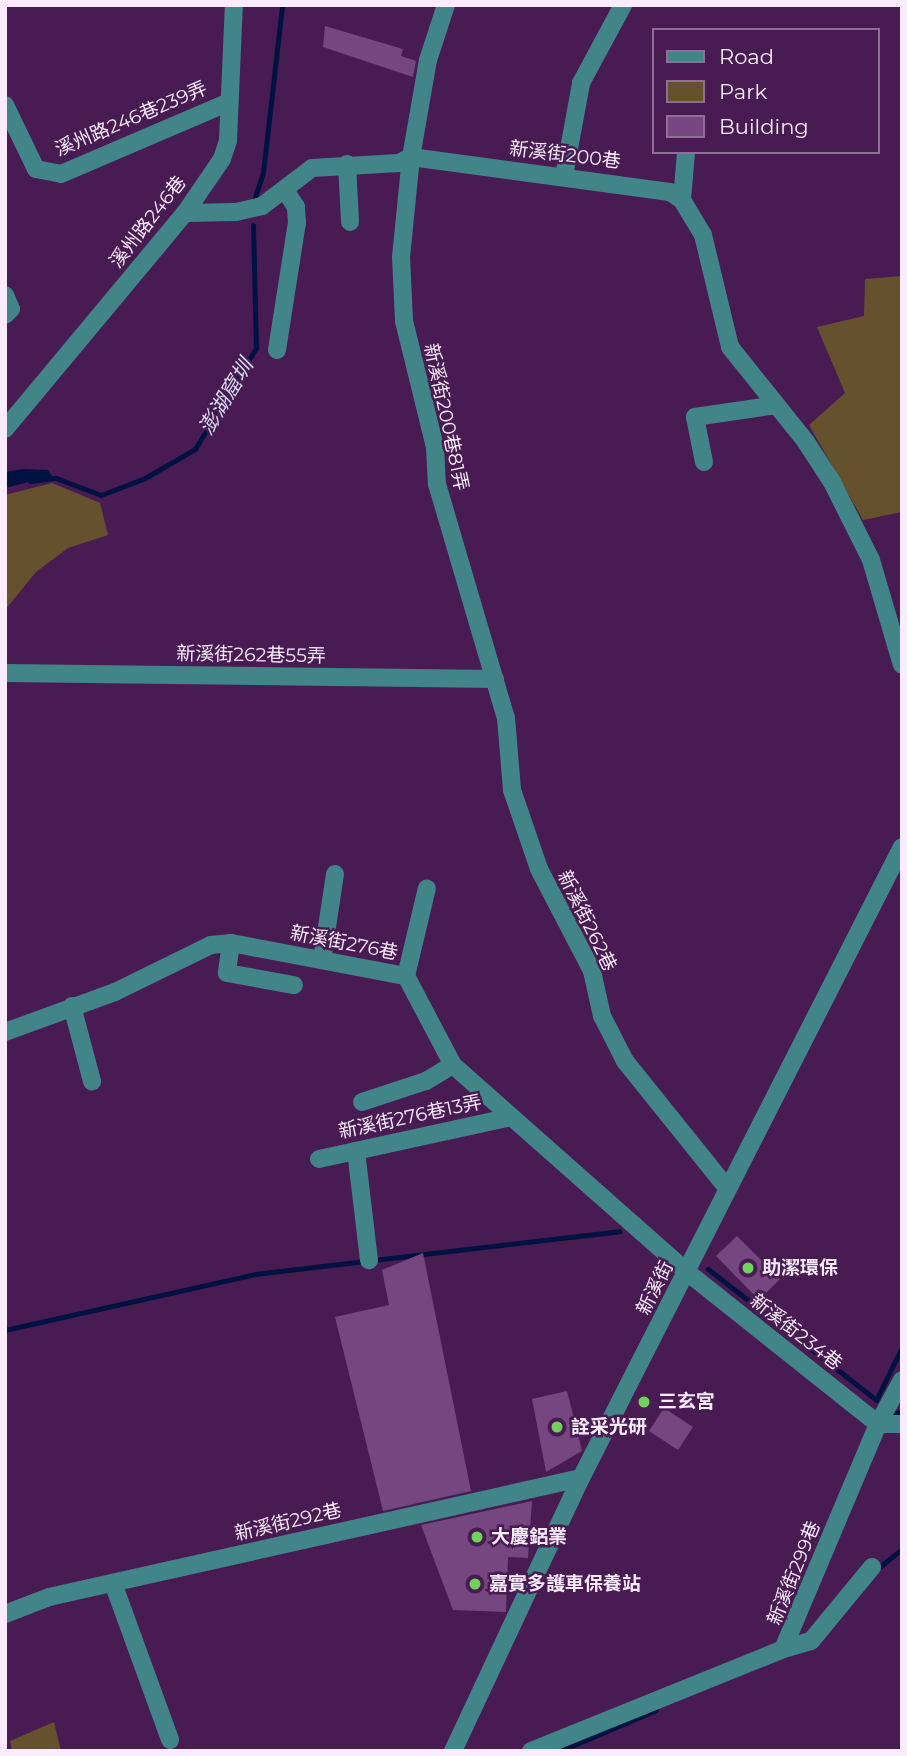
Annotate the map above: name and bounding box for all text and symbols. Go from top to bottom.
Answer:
legend [652,28,879,154]
text: Road [719,44,774,69]
street label: 溪州路246巷239弄 [52,77,210,161]
text: Park [719,79,767,104]
text: Building [719,114,809,139]
street label: 新溪街200巷 [508,137,622,173]
street label: 溪州路246巷 [105,171,191,273]
street label: 新溪街200巷81弄 [419,341,473,493]
water label: 澎湖窟圳 [194,355,258,439]
street label: 新溪街262巷55弄 [176,642,326,668]
street label: 新溪街262巷 [553,867,621,975]
street label: 新溪街276巷 [288,921,400,965]
street label: 新溪街276巷13弄 [336,1091,484,1143]
street label: 新溪街 [632,1257,678,1319]
place label: 助潔環保 [762,1257,838,1279]
marker: 助潔環保 [740,1260,756,1276]
street label: 新溪街234巷 [746,1289,846,1375]
place label: 三玄宮 [658,1391,715,1413]
marker: 三玄宮 [636,1394,652,1410]
place label: 詮采光研 [571,1416,647,1438]
marker: 詮采光研 [549,1419,565,1435]
street label: 新溪街292巷 [232,1499,344,1545]
street label: 新溪街299巷 [763,1518,825,1628]
place label: 大慶鋁業 [491,1526,567,1548]
marker: 大慶鋁業 [469,1529,485,1545]
place label: 嘉實多護車保養站 [489,1573,641,1595]
marker: 嘉實多護車保養站 [467,1576,483,1592]

